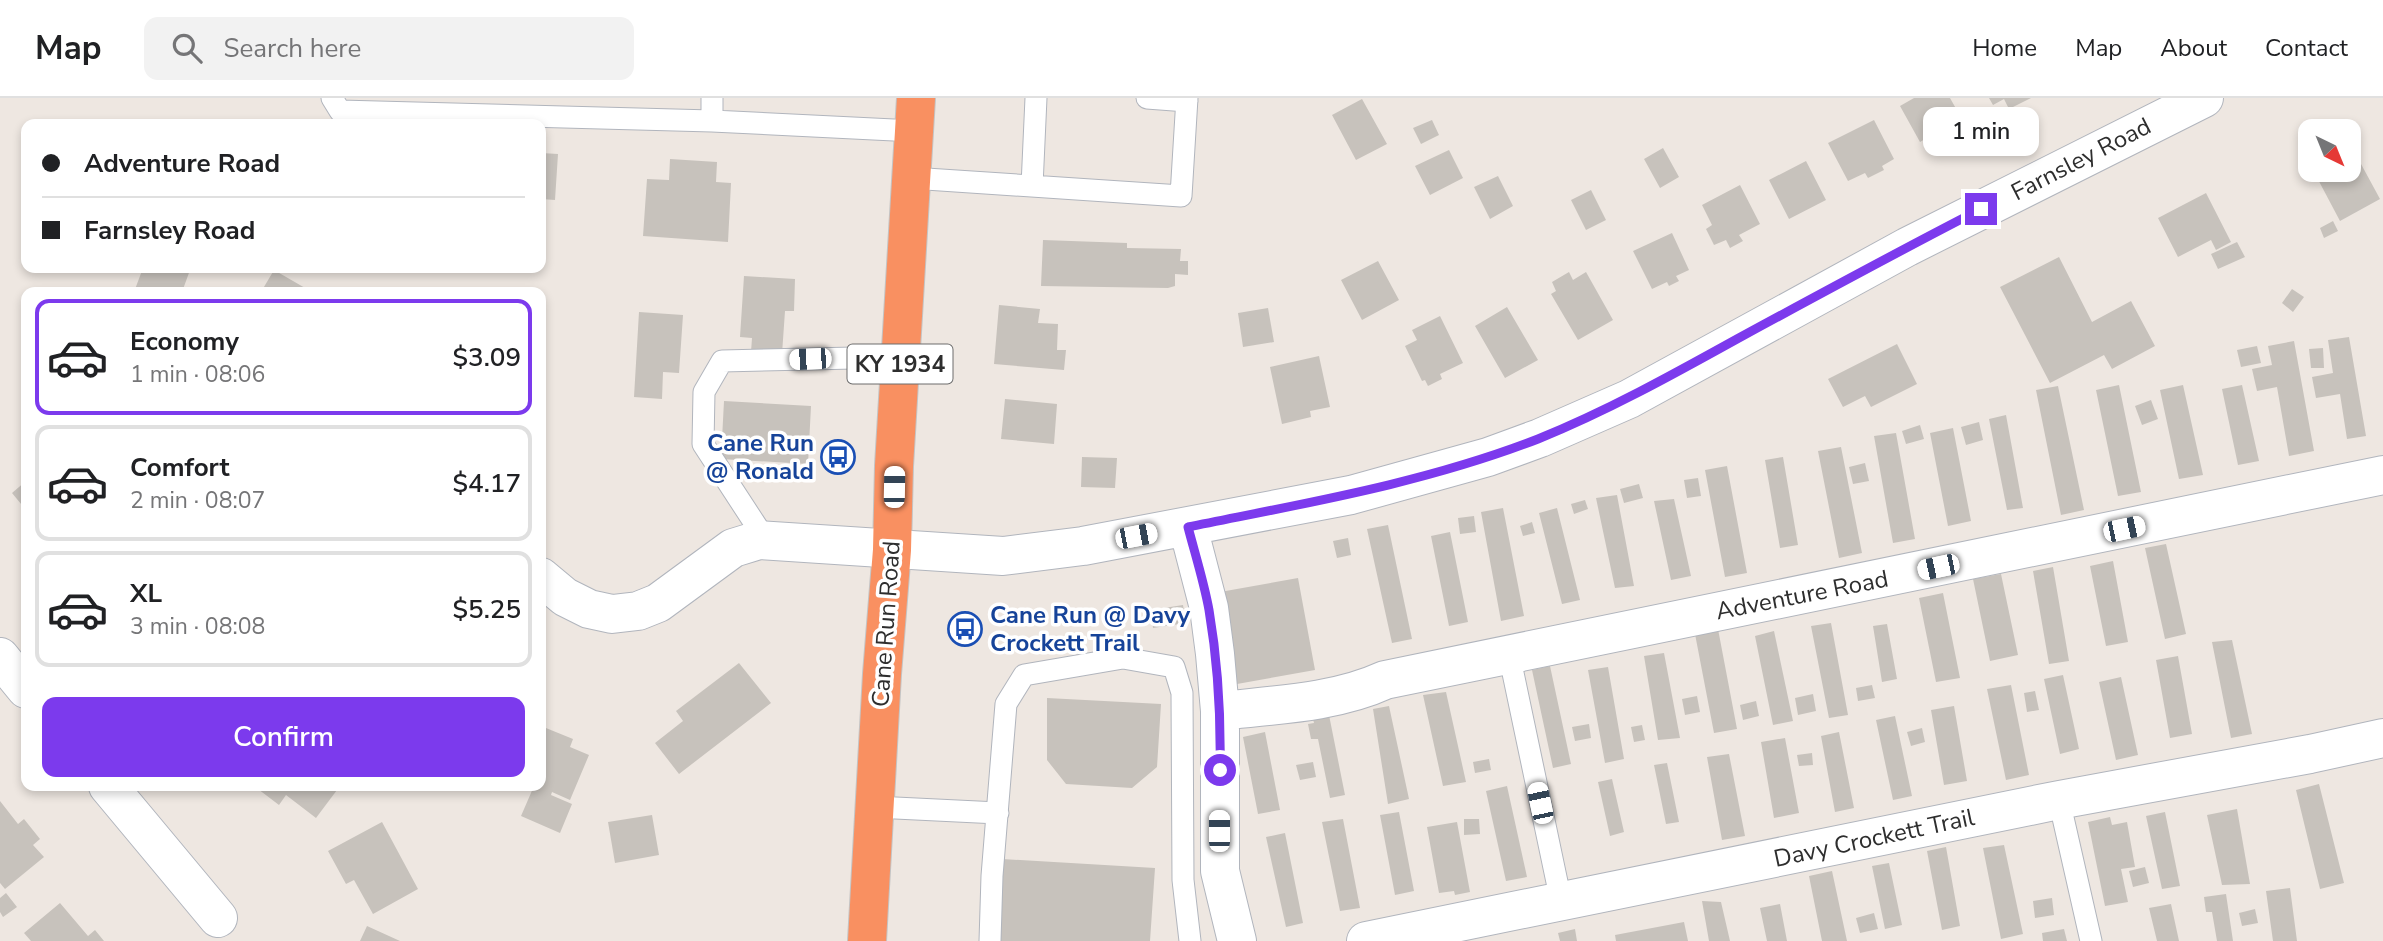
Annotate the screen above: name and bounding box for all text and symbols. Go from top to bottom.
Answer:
search box [144,17,634,80]
text: Map [35,26,102,71]
icon: search [168,29,206,67]
text: Search here [224,31,361,66]
text: Home [1972,32,2037,64]
text: Map [2075,32,2122,64]
text: About [2160,32,2227,64]
text: Contact [2265,32,2348,64]
callout: 1 min [1923,108,2039,156]
street label: Farnsley Road [2006,110,2156,208]
text: 1 min [1952,116,2010,147]
north arrow [2298,119,2361,182]
map controls [2298,119,2361,182]
text: Adventure Road [84,146,280,181]
route end [1965,193,1997,225]
text: Farnsley Road [84,213,255,248]
text: Economy [130,324,239,359]
icon: car [46,326,109,389]
text: $3.09 [452,340,521,375]
road number: KY 1934 [848,344,953,384]
car [789,348,832,370]
text: 1 min · 08:06 [130,359,265,390]
place label: Cane Run @ Ronald [706,427,814,487]
bus stop icon: Cane Run @ Ronald [819,438,857,476]
text: Comfort [130,450,230,485]
icon: car [46,452,109,515]
text: $4.17 [452,466,521,501]
car [884,466,905,508]
text: 2 min · 08:07 [130,485,265,516]
car [2102,514,2147,544]
car [1114,522,1159,550]
street label: Cane Run Road [864,540,908,708]
car [1916,552,1961,582]
street label: Adventure Road [1713,563,1891,627]
text: XL [130,576,162,611]
icon: car [46,578,109,641]
text: $5.25 [452,592,521,627]
place label: Cane Run @ Davy Crockett Trail [990,599,1191,659]
bus stop icon: Cane Run @ Davy Crockett Trail [946,610,984,648]
text: 3 min · 08:08 [130,611,265,642]
button: Confirm [42,697,525,777]
route start [1204,754,1236,786]
car [1526,780,1555,826]
street label: Davy Crockett Trail [1771,801,1977,875]
car [1209,810,1230,852]

